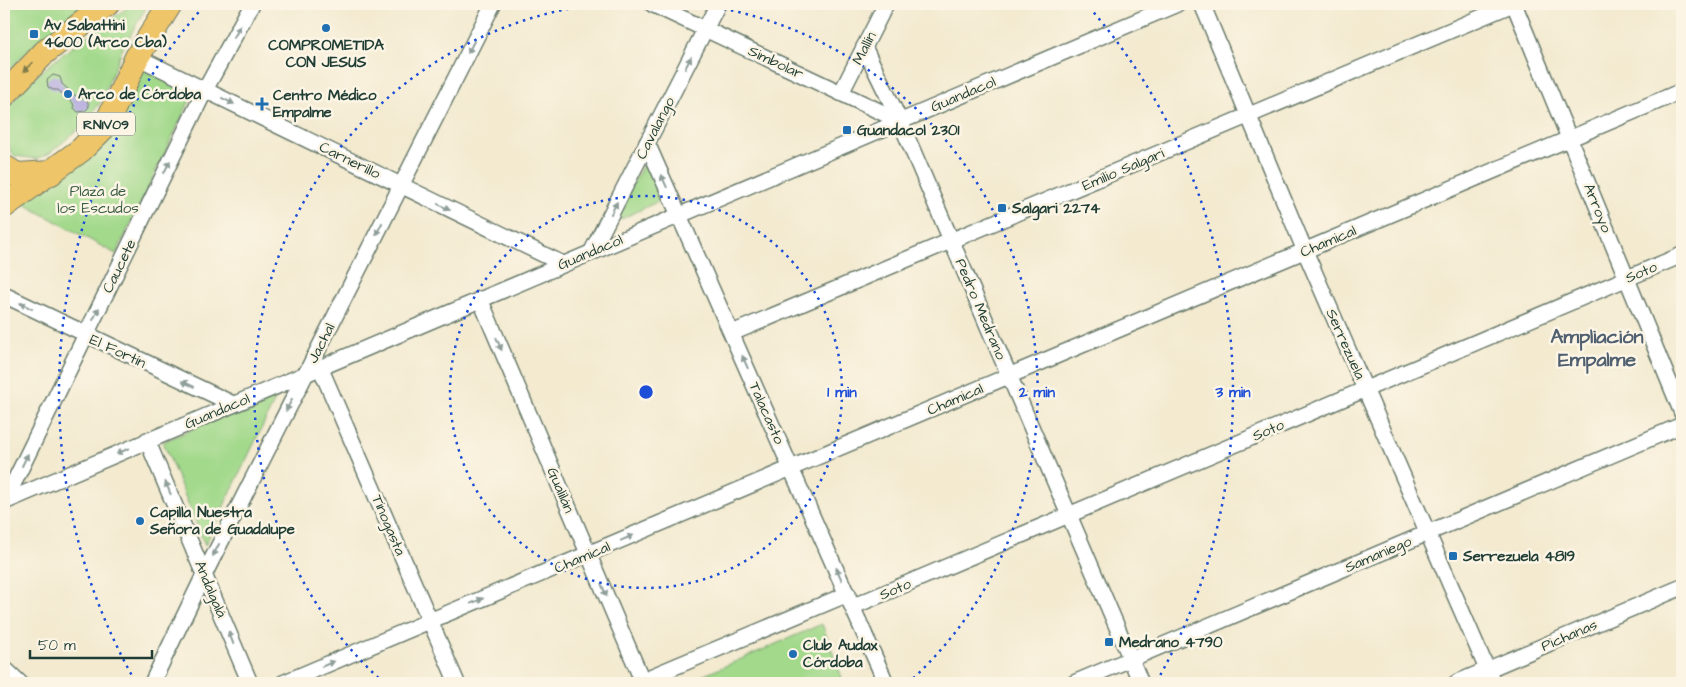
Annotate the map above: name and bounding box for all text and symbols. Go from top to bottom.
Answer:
place label: Av Sabattini 4600 (Arco Cba) [44,15,168,53]
marker: COMPROMETIDA CON JESUS [320,22,332,34]
one-way arrow [233,25,241,39]
marker: Av Sabattini 4600 (Arco Cba) [28,28,40,40]
street label: Mallín [847,28,882,68]
place label: COMPROMETIDA CON JESUS [268,35,384,73]
one-way arrow [467,40,475,54]
street label: Simbolar [745,41,807,84]
one-way arrow [684,56,692,70]
one-way arrow [22,61,34,73]
street label: Guandacol [927,71,999,118]
place label: Arco de Córdoba [78,84,202,105]
place label: Centro Médico Empalme [273,85,377,123]
marker: Arco de Córdoba [62,88,74,100]
street label: Cavalango [631,93,681,163]
one-way arrow [221,97,235,105]
marker: Centro Médico Empalme [255,97,269,111]
road number: RN1V09 [77,112,135,136]
place label: Guandacol 2301 [857,120,959,141]
marker: Guandacol 2301 [841,124,853,136]
street label: Carnerillo [316,137,384,185]
street label: Emilio Salgari [1079,142,1169,197]
one-way arrow [163,160,171,175]
one-way arrow [660,174,668,188]
street label: Arroyo [1577,180,1617,237]
park label: Plaza de los Escudos [57,181,139,219]
place label: Salgari 2274 [1011,198,1101,221]
one-way arrow [610,201,618,215]
one-way arrow [437,202,452,211]
marker: Salgari 2274 [996,202,1008,214]
street label: Chamical [1297,220,1360,263]
one-way arrow [375,222,383,236]
street label: Guandacol [554,229,626,276]
street label: Caucete [97,236,142,297]
street label: Pedro Medrano [950,255,1012,364]
street label: Soto [1622,256,1661,288]
one-way arrow [19,302,33,310]
street label: Serrezuela [1321,305,1371,383]
one-way arrow [92,306,100,321]
street label: Jachal [302,320,340,367]
district label: Ampliación Empalme [1551,323,1643,374]
street label: El Fortín [86,329,150,374]
one-way arrow [496,337,504,351]
one-way arrow [740,355,748,369]
street label: Chamical [924,378,987,421]
one-way arrow [181,379,196,388]
street label: Talacasto [744,379,790,448]
text: 1 min [827,382,857,403]
text: 2 min [1018,382,1056,403]
text: 3 min [1214,382,1251,403]
centre of rings [637,383,655,401]
street label: Guandacol [181,388,253,435]
one-way arrow [285,398,293,412]
street label: Soto [1249,414,1288,446]
one-way arrow [116,447,130,455]
one-way arrow [21,453,29,467]
street label: Gualilán [542,464,580,517]
one-way arrow [164,481,172,495]
street label: Tinogasta [365,492,411,560]
place label: Capilla Nuestra Señora de Guadalupe [149,502,295,540]
marker: Capilla Nuestra Señora de Guadalupe [134,515,146,527]
street label: Samaniego [1342,531,1416,579]
one-way arrow [620,534,635,542]
street label: Chamical [551,536,614,579]
one-way arrow [212,543,220,557]
place label: Serrezuela 4819 [1462,546,1575,567]
marker: Serrezuela 4819 [1447,550,1459,562]
street label: Andalgalá [188,557,232,622]
one-way arrow [835,567,843,581]
street label: Soto [876,573,915,605]
one-way arrow [600,583,608,598]
one-way arrow [470,597,485,605]
street label: Pichanas [1538,614,1601,657]
scale bar [30,627,152,659]
one-way arrow [227,631,235,645]
place label: Medrano 4790 [1119,632,1223,653]
text: 50 m [38,635,76,656]
place label: Club Audax Córdoba [803,635,879,673]
marker: Medrano 4790 [1103,636,1115,648]
marker: Club Audax Córdoba [787,648,799,660]
one-way arrow [320,660,335,668]

